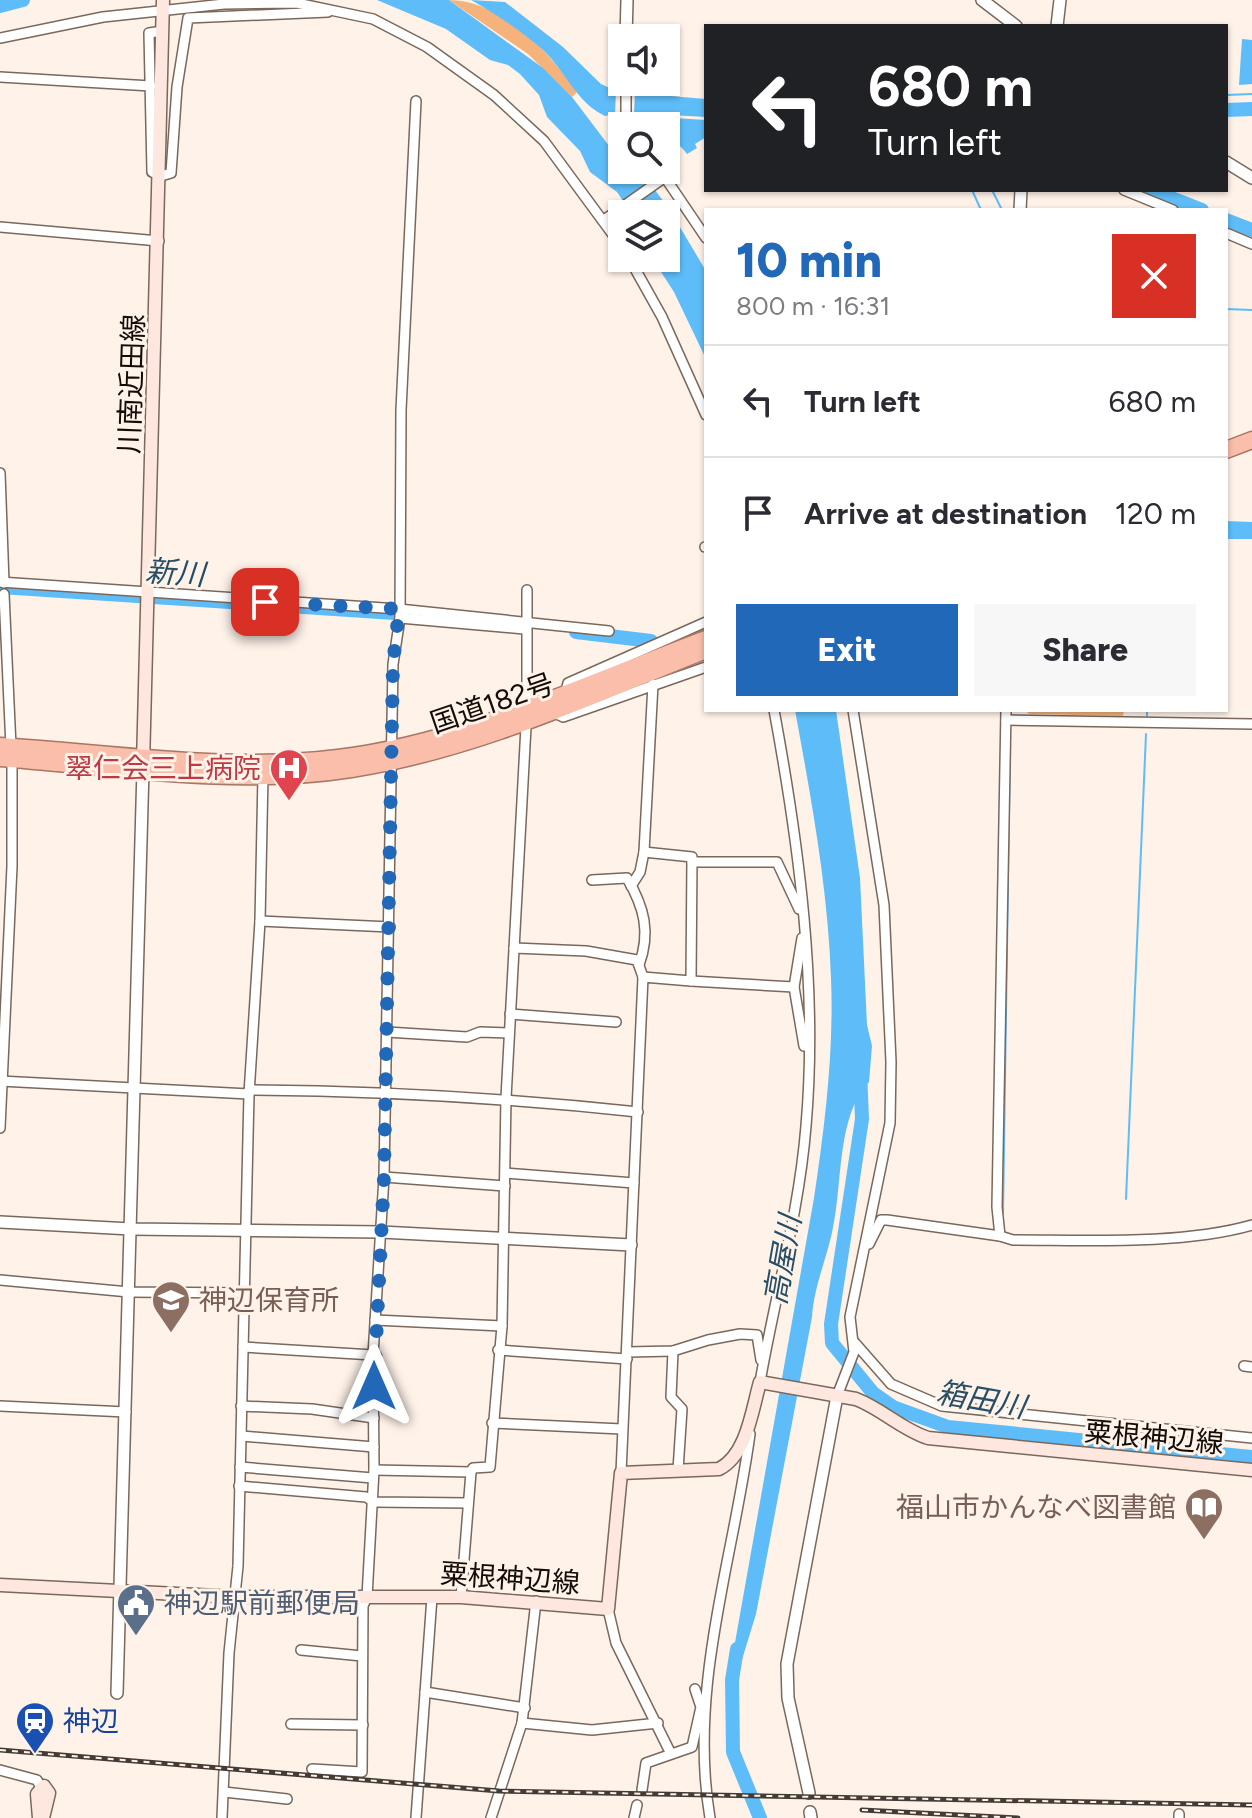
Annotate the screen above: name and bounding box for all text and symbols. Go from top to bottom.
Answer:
map controls [608,24,680,272]
button: sound [608,24,680,96]
text: 680 m [868,53,1033,120]
icon: left [736,56,840,160]
button: search [608,112,680,184]
text: Turn left [868,121,1002,164]
button: layers [608,200,680,272]
text: 10 min [736,231,882,289]
button: close [1112,234,1196,318]
text: 800 m · 16:31 [736,290,890,322]
street label: 川南近田線 [112,313,150,455]
icon: left [736,379,780,423]
text: Turn left [804,383,921,420]
text: 680 m [1108,383,1196,420]
icon: arrive [736,491,780,535]
text: Arrive at destination [804,495,1087,532]
text: 120 m [1115,495,1196,532]
water label: 新川 [144,552,209,593]
pin [231,568,299,636]
icon: arrive [243,580,287,624]
button: Exit [736,604,958,696]
button: Share [974,604,1196,696]
street label: 国道182号 [426,666,558,740]
hospital icon: 翠仁会三上病院 [268,747,310,802]
place label: 翠仁会三上病院 [65,751,261,785]
water label: 高屋川 [756,1209,809,1307]
school or university icon: 神辺保育所 [150,1279,192,1334]
place label: 神辺保育所 [199,1283,339,1317]
position arrow [332,1344,416,1428]
water label: 箱田川 [934,1373,1032,1426]
street label: 粟根神辺線 [1083,1414,1225,1460]
library icon: 福山市かんなべ図書館 [1183,1486,1225,1541]
place label: 福山市かんなべ図書館 [896,1490,1176,1524]
street label: 粟根神辺線 [439,1556,581,1600]
public building icon: 神辺駅前郵便局 [115,1582,157,1637]
place label: 神辺駅前郵便局 [164,1586,360,1620]
station icon: 神辺 [14,1700,56,1755]
place label: 神辺 [63,1704,119,1738]

